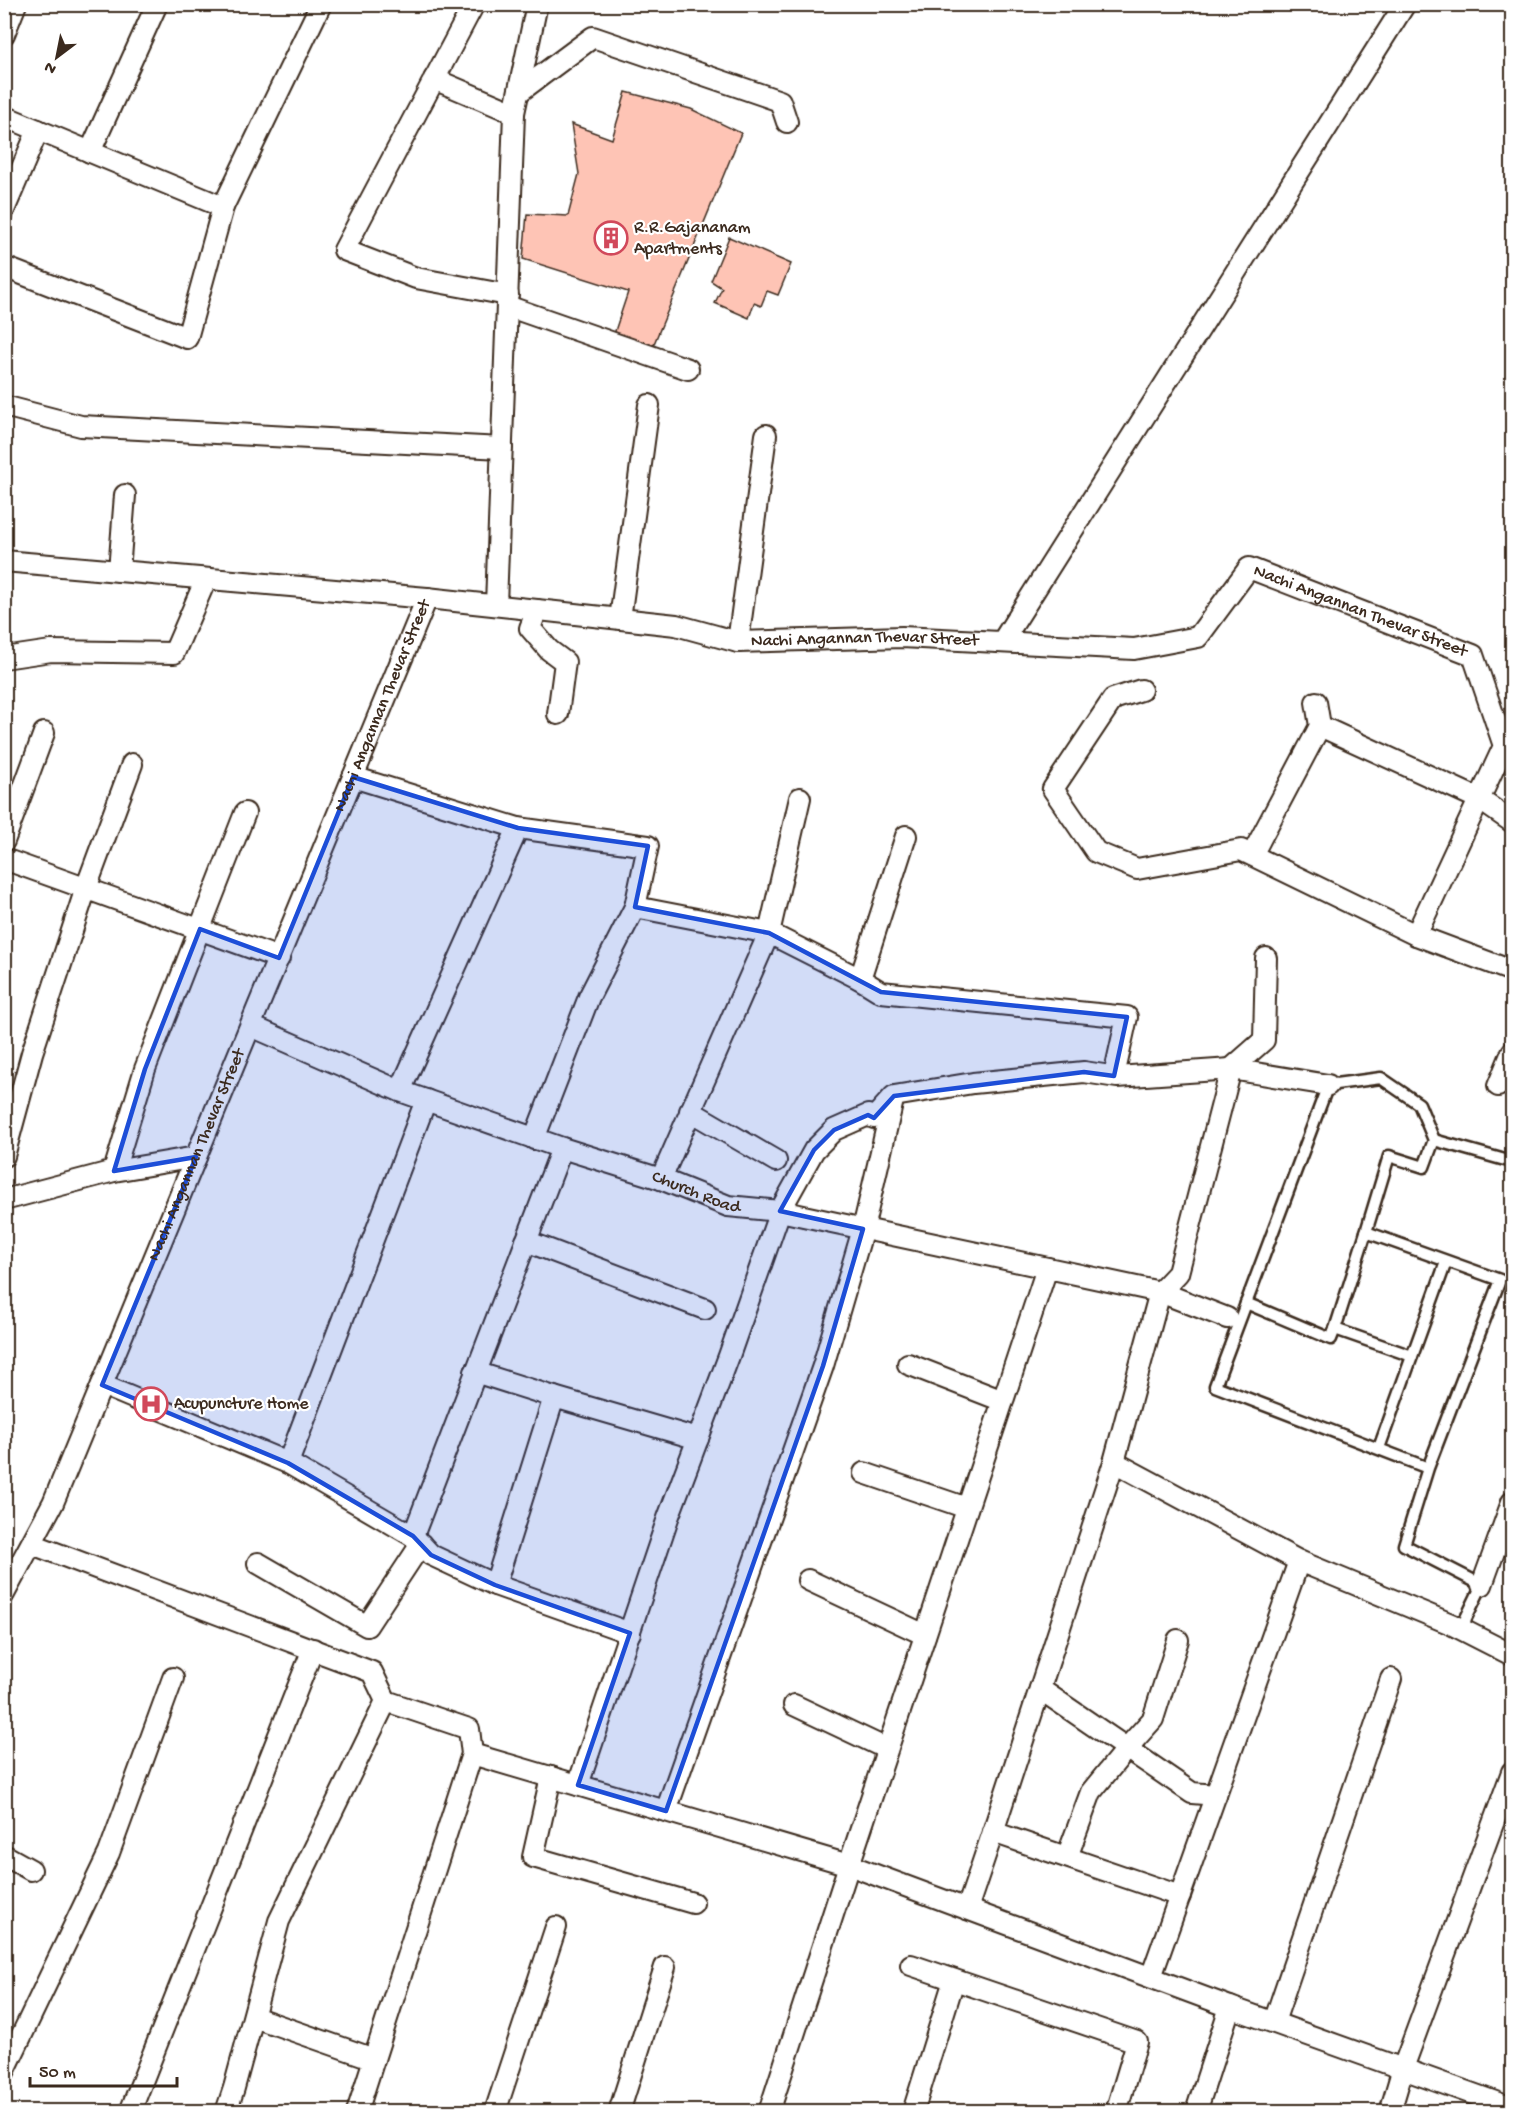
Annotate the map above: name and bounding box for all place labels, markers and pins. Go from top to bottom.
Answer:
place label: R.R.Gajananam Apartments [634,218,751,260]
building icon: R.R.Gajananam Apartments [593,220,629,256]
hospital icon: Acupuncture Home [133,1386,169,1422]
place label: Acupuncture Home [174,1394,309,1415]

